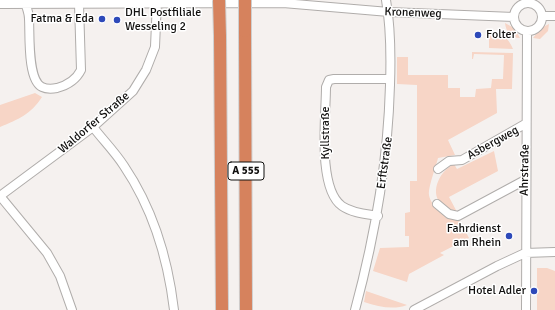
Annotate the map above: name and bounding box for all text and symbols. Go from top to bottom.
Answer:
street label: Kronenweg [384,5,442,21]
place label: DHL Postfiliale Wesseling 2 [125,6,201,34]
place label: Fatma & Eda [30,12,94,26]
marker: Fatma & Eda [97,14,107,24]
marker: DHL Postfiliale Wesseling 2 [112,15,122,25]
place label: Folter [486,28,516,42]
marker: Folter [473,30,483,40]
street label: Waldorfer Straße [55,89,133,157]
street label: Kyllstraße [319,107,333,159]
street label: Asbergweg [465,123,521,163]
street label: Erftstraße [374,136,396,190]
street label: Ahrstraße [517,144,533,196]
road number: A 555 [228,162,264,180]
place label: Fahrdienst am Rhein [447,222,501,250]
marker: Fahrdienst am Rhein [504,231,514,241]
place label: Hotel Adler [468,284,526,298]
marker: Hotel Adler [529,286,539,296]

